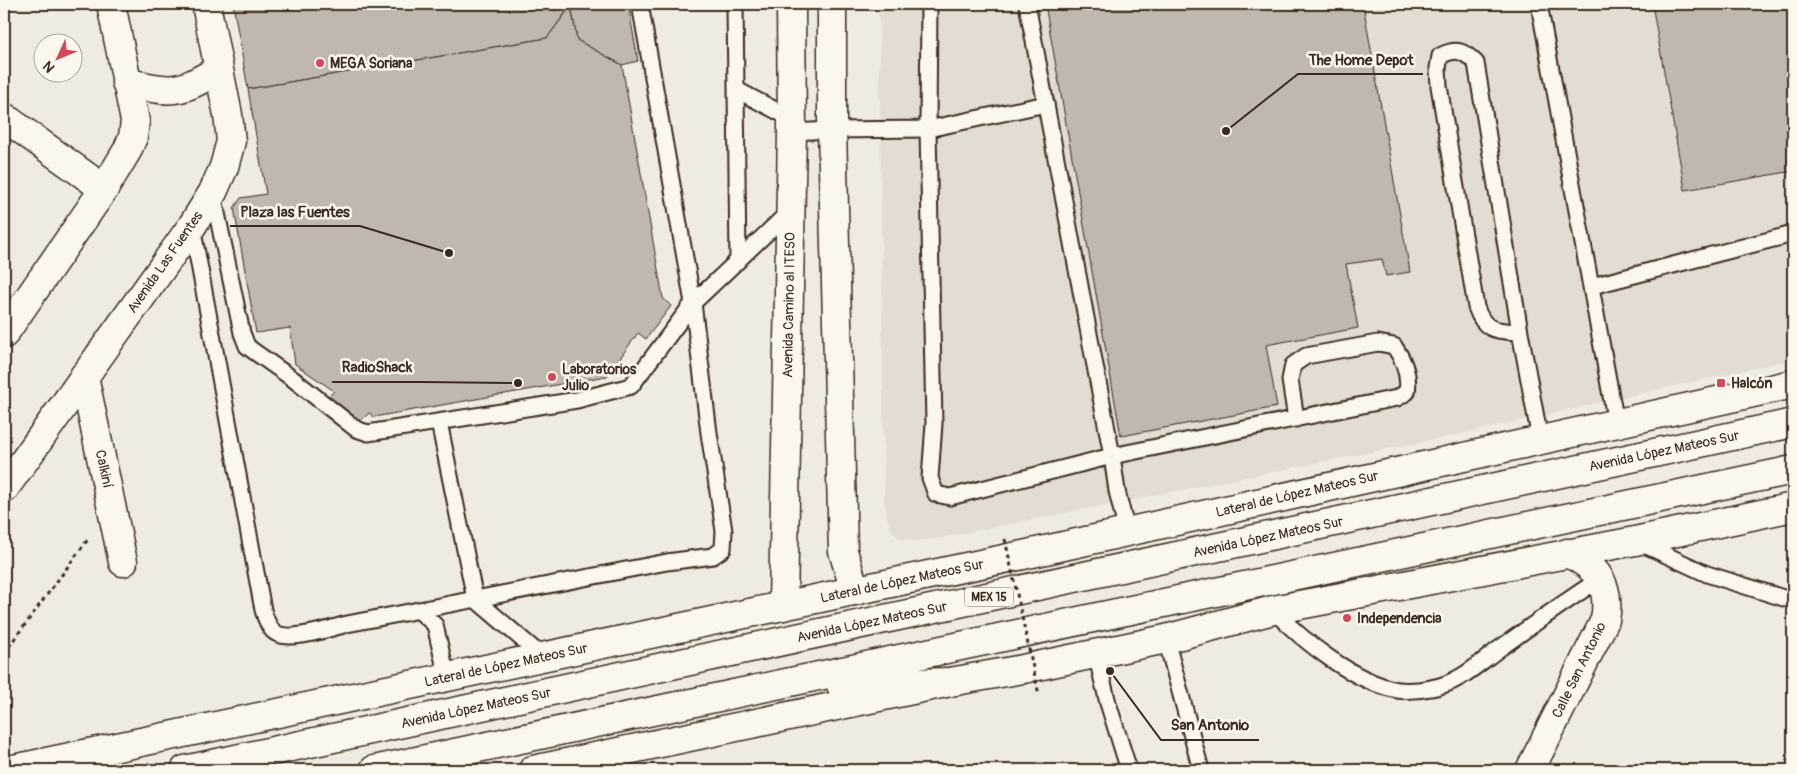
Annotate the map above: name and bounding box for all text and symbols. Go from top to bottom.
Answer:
north arrow [32,32,82,82]
callout: The Home Depot [1298,44,1423,74]
text: The Home Depot [1307,51,1414,70]
place label: MEGA Soriana [330,55,413,72]
text: N [40,57,58,76]
marker: MEGA Soriana [314,57,326,69]
callout: Plaza las Fuentes [230,196,360,226]
text: Plaza las Fuentes [240,203,350,222]
street label: Avenida Las Fuentes [124,207,207,316]
street label: Avenida Camino al ITESO [779,232,799,378]
callout: RadioShack [332,352,422,382]
text: RadioShack [342,358,413,377]
place label: Laboratorios Julio [562,361,637,394]
marker: Laboratorios Julio [546,371,558,383]
place label: Halcón [1731,375,1772,392]
marker: Halcón [1715,377,1727,389]
street label: Avenida López Mateos Sur [1587,427,1741,475]
street label: Calkiní [92,448,116,490]
street label: Lateral de López Mateos Sur [1214,467,1380,521]
street label: Avenida López Mateos Sur [1191,513,1345,561]
street label: Lateral de López Mateos Sur [819,555,985,607]
road number: MEX 15 [965,588,1013,606]
street label: Avenida López Mateos Sur [795,598,949,646]
place label: Independencia [1357,610,1442,627]
marker: Independencia [1341,612,1353,624]
street label: Calle San Antonio [1548,619,1610,721]
street label: Lateral de López Mateos Sur [423,639,589,691]
street label: Avenida López Mateos Sur [399,684,553,732]
callout: San Antonio [1161,710,1259,740]
text: San Antonio [1171,716,1249,735]

